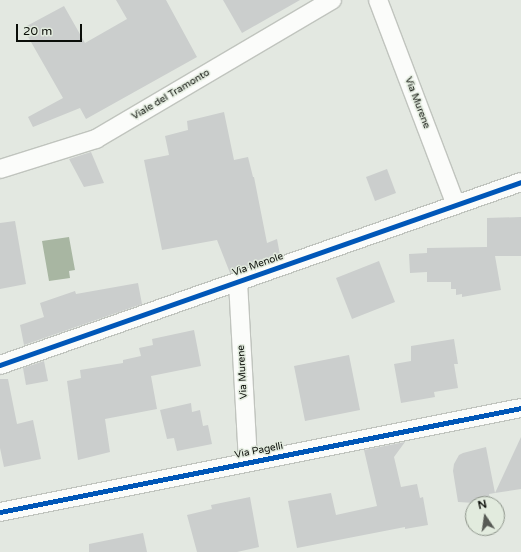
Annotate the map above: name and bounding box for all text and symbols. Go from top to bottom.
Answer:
scale bar [18,16,84,42]
text: 20 m [23,24,52,38]
street label: Viale del Tramonto [130,67,212,123]
street label: Via Murene [402,76,432,130]
street label: Via Menole [231,251,285,279]
street label: Via Murene [236,345,250,399]
street label: Via Pagelli [234,440,284,462]
north arrow [465,496,505,536]
text: N [477,497,488,512]

